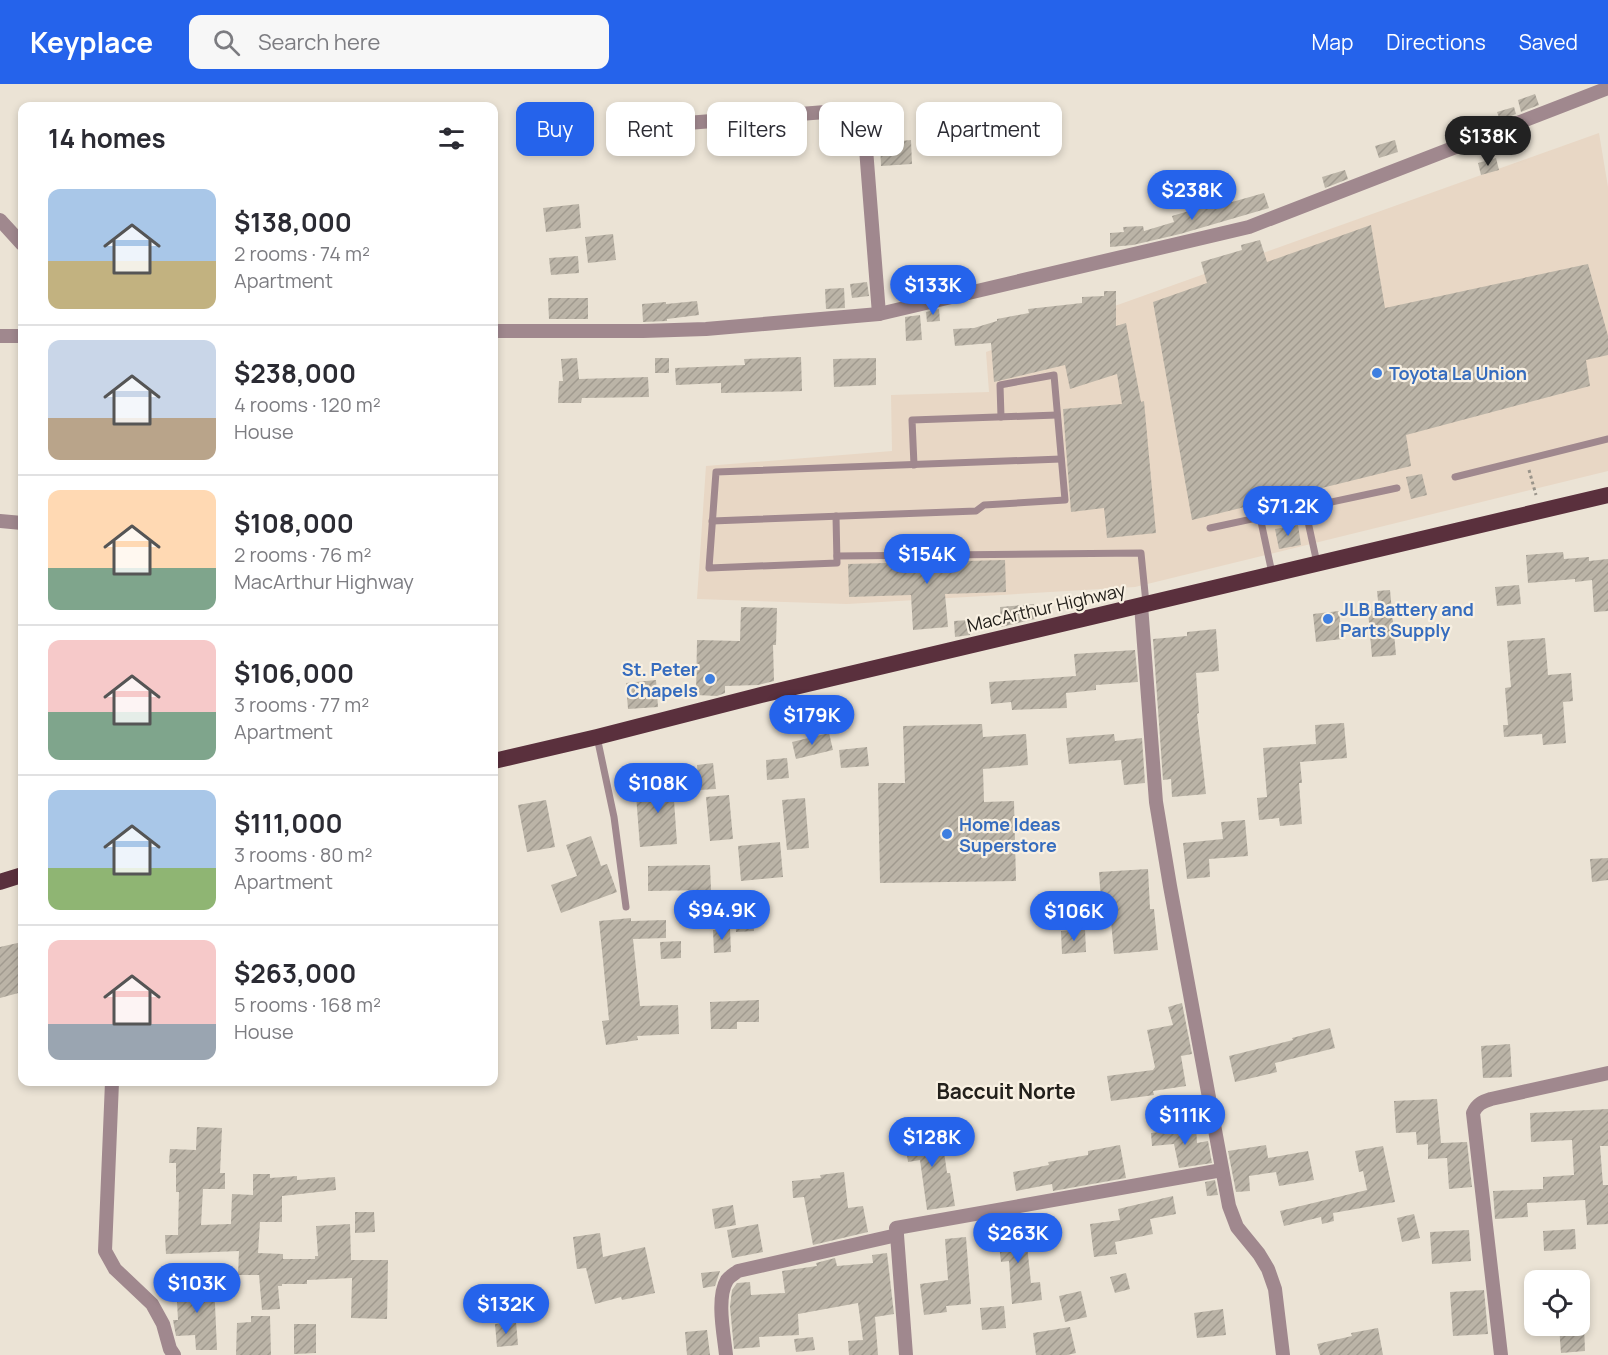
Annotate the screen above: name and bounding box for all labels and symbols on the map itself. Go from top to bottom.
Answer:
pin: $138K [1446,116,1530,167]
pin: $238K [1150,170,1234,221]
pin: $133K [891,265,975,316]
place label: Toyota La Union [1389,361,1527,385]
marker: Toyota La Union [1370,366,1384,380]
pin: $71.2K [1239,486,1337,537]
pin: $154K [885,534,969,585]
street label: MacArthur Highway [964,577,1128,637]
place label: JLB Battery and Parts Supply [1340,597,1474,642]
marker: JLB Battery and Parts Supply [1321,612,1335,626]
place label: St. Peter Chapels [622,657,698,702]
marker: St. Peter Chapels [703,672,717,686]
pin: $179K [770,695,854,746]
pin: $108K [616,763,700,814]
place label: Home Ideas Superstore [959,812,1061,857]
marker: Home Ideas Superstore [940,827,954,841]
pin: $94.9K [673,890,771,941]
pin: $106K [1032,891,1116,942]
district label: Baccuit Norte [936,1077,1076,1105]
pin: $111K [1143,1095,1227,1146]
pin: $128K [890,1117,974,1168]
pin: $263K [976,1213,1060,1264]
pin: $103K [155,1263,239,1314]
pin: $132K [464,1284,548,1335]

